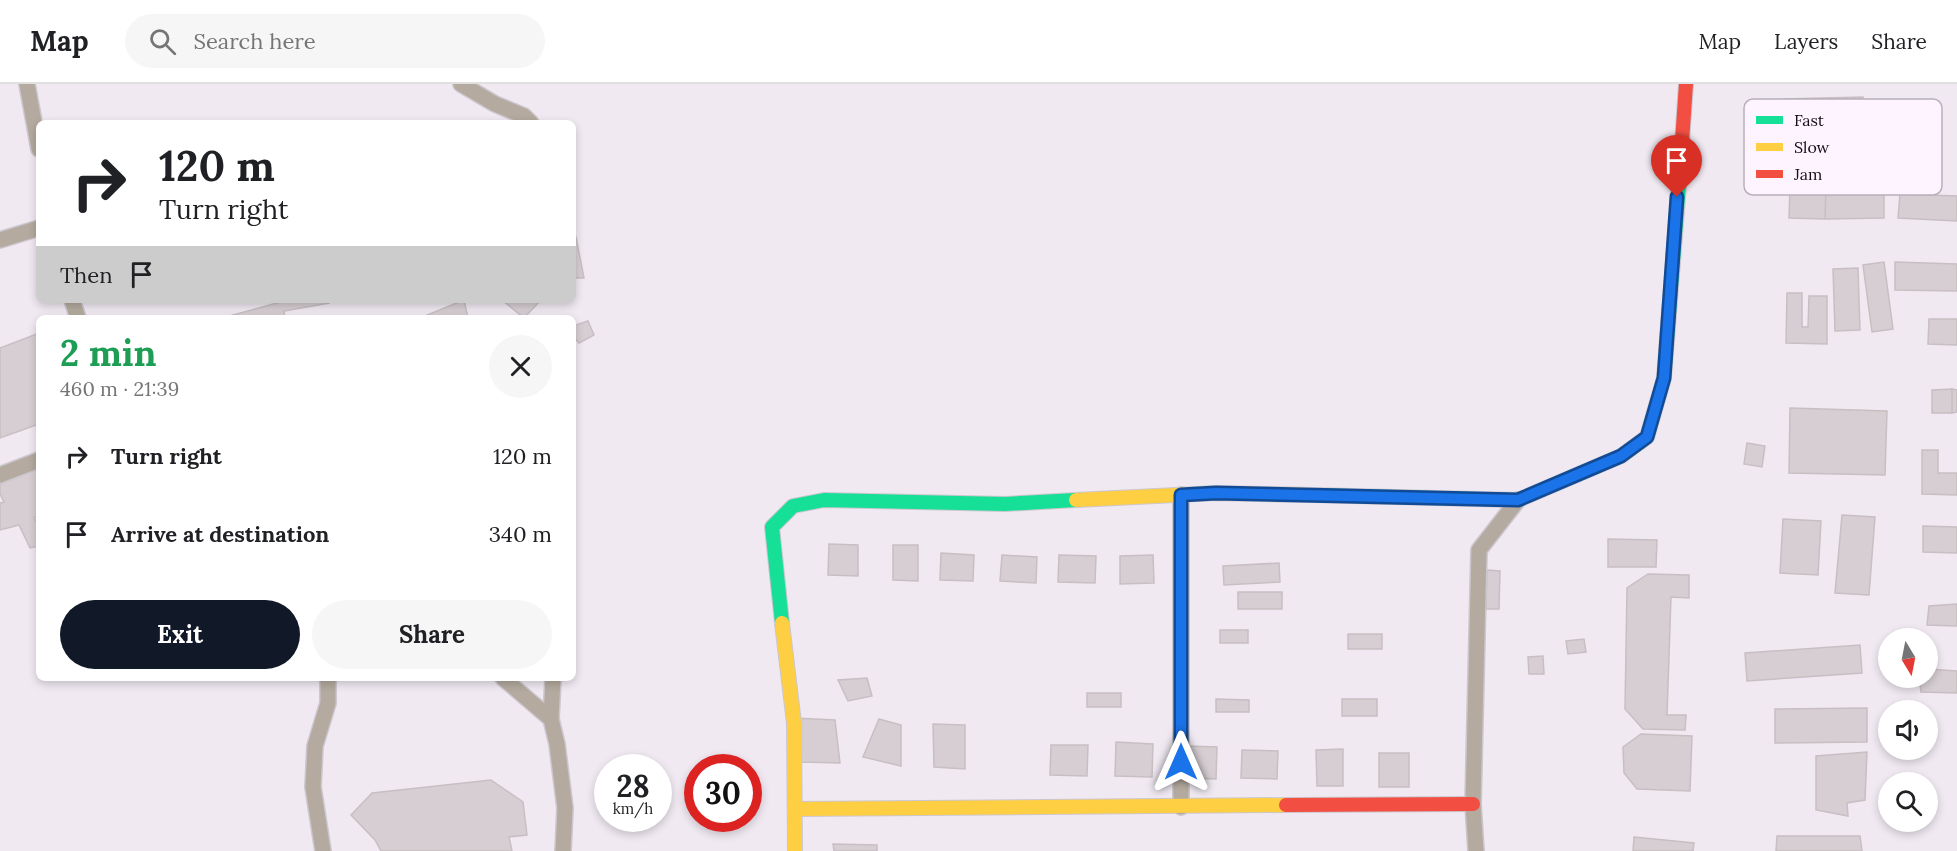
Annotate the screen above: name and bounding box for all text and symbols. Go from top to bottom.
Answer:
search box [125,14,545,68]
text: Map [30,23,89,59]
icon: search [146,25,179,58]
text: Search here [194,27,316,55]
text: Map [1698,28,1741,55]
text: Layers [1774,28,1838,55]
text: Share [1871,28,1927,55]
legend [1744,99,1942,195]
text: Fast [1794,110,1825,130]
pin [1651,135,1702,197]
text: Slow [1794,137,1830,157]
text: 120 m [159,139,275,193]
icon: right [60,144,138,222]
icon: arrive [1660,144,1693,177]
text: Jam [1793,164,1822,184]
text: Turn right [159,192,288,226]
icon: arrive [125,258,158,291]
text: Then [60,261,113,289]
text: 2 min [60,330,157,376]
button: close [489,335,552,398]
text: 460 m · 21:39 [60,376,179,401]
icon: right [60,440,93,473]
text: Turn right [111,442,222,470]
text: 120 m [493,442,552,470]
icon: arrive [60,518,93,551]
text: Arrive at destination [111,520,329,548]
text: 340 m [489,520,552,548]
button: Exit [60,600,300,669]
button: Share [312,600,552,669]
north arrow [1878,628,1938,688]
map controls [1878,628,1938,832]
button: sound [1878,700,1938,760]
position arrow [1149,730,1213,794]
speed limit sign: 30 [684,754,762,832]
text: 28 [616,767,650,805]
button: search [1878,772,1938,832]
text: km/h [613,799,653,818]

